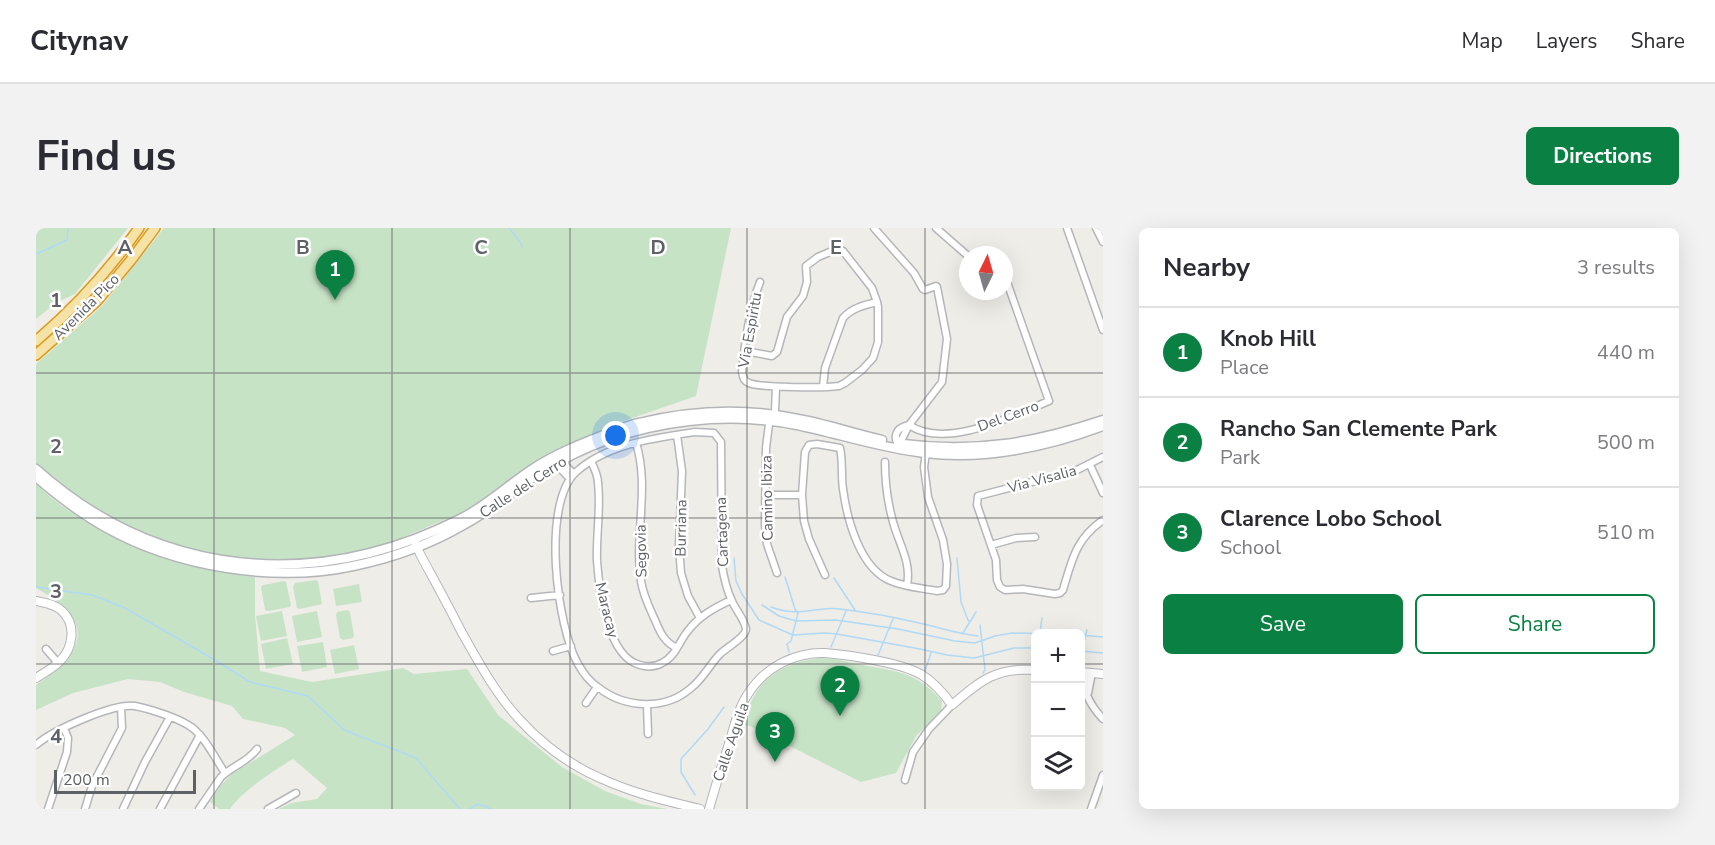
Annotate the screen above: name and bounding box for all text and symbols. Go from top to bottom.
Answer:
text: Citynav [30,22,128,60]
text: Map [1461,27,1503,55]
text: Layers [1536,27,1597,55]
text: Share [1630,27,1685,55]
button: Directions [1526,127,1679,185]
text: Find us [36,128,176,185]
text: A [118,234,133,261]
text: B [296,234,310,261]
text: C [474,234,488,261]
text: D [650,234,666,261]
text: E [830,234,842,261]
north arrow [959,246,1013,300]
pin: 1 [316,250,354,300]
text: Nearby [1163,250,1250,285]
text: 3 results [1577,254,1655,281]
street label: Avenida Pico [48,269,124,345]
text: 1 [50,287,62,314]
street label: Via Espiritu [733,291,766,370]
text: Knob Hill [1220,324,1316,354]
text: 1 [1177,339,1189,366]
text: 440 m [1597,339,1655,366]
text: Place [1220,354,1269,381]
street label: Del Cerro [975,396,1041,436]
text: Rancho San Clemente Park [1220,414,1497,444]
your location [601,421,630,450]
text: 2 [1177,429,1189,456]
text: 500 m [1597,429,1655,456]
text: 2 [50,433,62,460]
text: Park [1220,444,1260,471]
street label: Calle del Cerro [476,451,570,523]
street label: Camino Ibiza [756,455,778,541]
street label: Via Visalia [1004,460,1079,498]
street label: Cartagena [711,497,733,567]
street label: Burriana [671,499,691,557]
text: Clarence Lobo School [1220,504,1442,534]
text: 3 [1177,519,1189,546]
text: 510 m [1597,519,1655,546]
street label: Segovia [631,524,651,578]
text: School [1220,534,1281,561]
text: 3 [50,578,62,605]
street label: Maracay [590,580,624,640]
button: Save [1163,594,1403,654]
button: Share [1415,594,1655,654]
map controls [1031,629,1085,791]
button: + [1031,629,1085,683]
pin: 2 [820,666,860,716]
button: − [1031,683,1085,737]
street label: Calle Aguila [708,700,754,784]
pin: 3 [756,712,794,762]
text: 4 [50,723,62,750]
button: layers [1031,737,1085,791]
scale bar [54,767,196,794]
text: 200 m [63,769,110,791]

